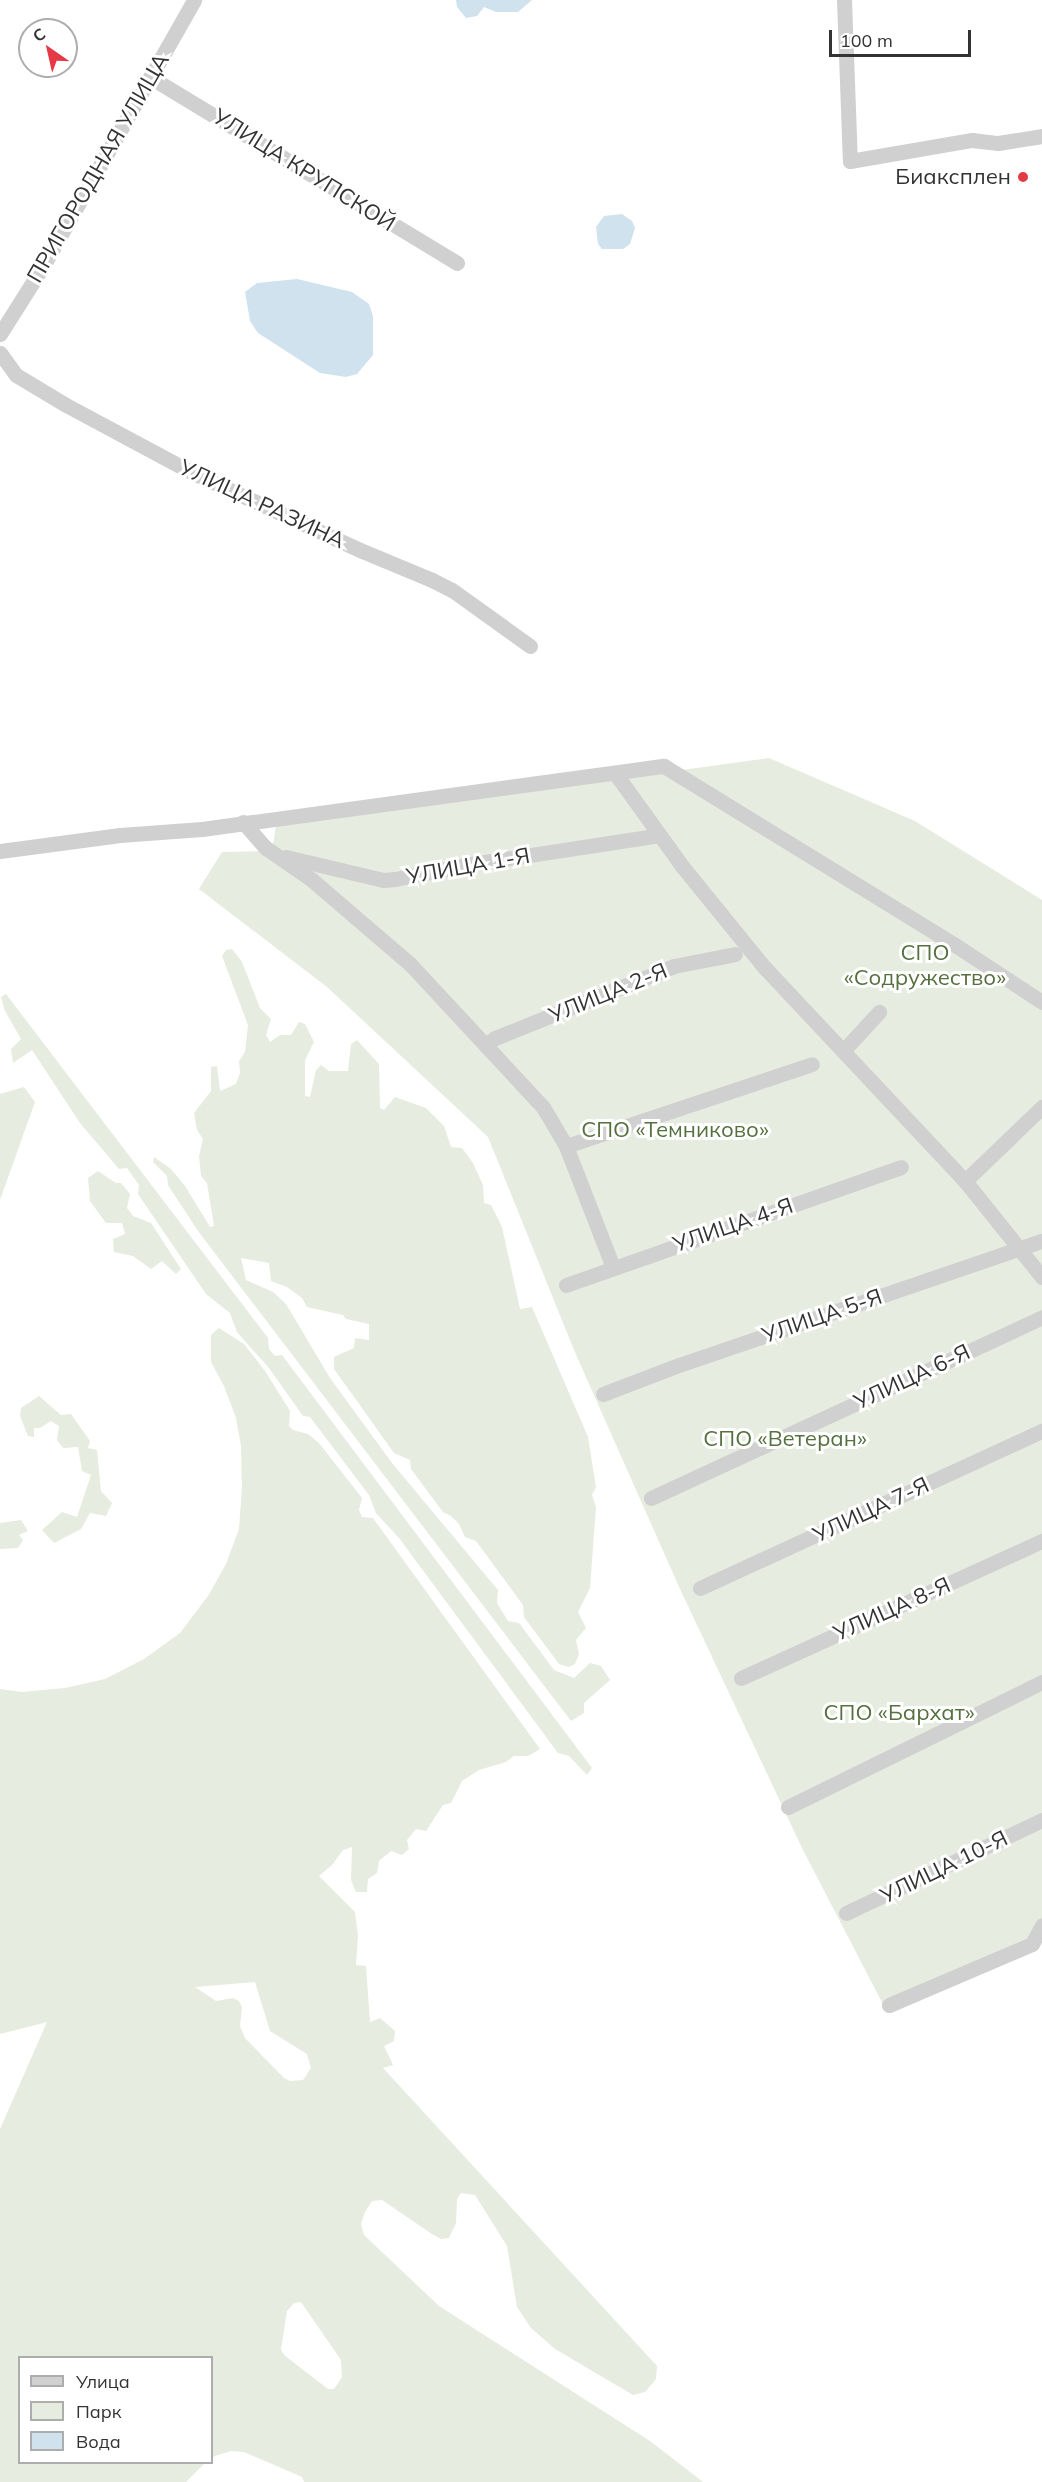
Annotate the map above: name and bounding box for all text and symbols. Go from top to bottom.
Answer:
north arrow [18,18,78,78]
scale bar [832,18,974,56]
text: С [29,23,49,46]
text: 100 m [840,29,893,52]
street label: ПРИГОРОДНАЯ УЛИЦА [21,49,175,287]
street label: УЛИЦА КРУПСКОЙ [208,103,400,237]
place label: Биаксплен [895,164,1011,190]
marker: Биаксплен [1016,170,1030,184]
street label: УЛИЦА РАЗИНА [175,454,349,554]
street label: УЛИЦА 1-Я [404,842,532,890]
park label: СПО «Содружество» [844,939,1006,990]
street label: УЛИЦА 2-Я [545,957,671,1029]
park label: СПО «Темниково» [581,1117,769,1143]
street label: УЛИЦА 4-Я [670,1192,796,1258]
street label: УЛИЦА 5-Я [759,1283,885,1349]
street label: УЛИЦА 6-Я [850,1339,974,1415]
park label: СПО «Ветеран» [703,1426,867,1452]
street label: УЛИЦА 7-Я [809,1472,933,1548]
street label: УЛИЦА 8-Я [829,1571,955,1647]
park label: СПО «Бархат» [824,1700,974,1726]
street label: УЛИЦА 10-Я [876,1825,1012,1909]
legend [18,2356,213,2464]
text: Улица [76,2370,130,2393]
text: Парк [76,2400,121,2423]
text: Вода [76,2430,121,2453]

